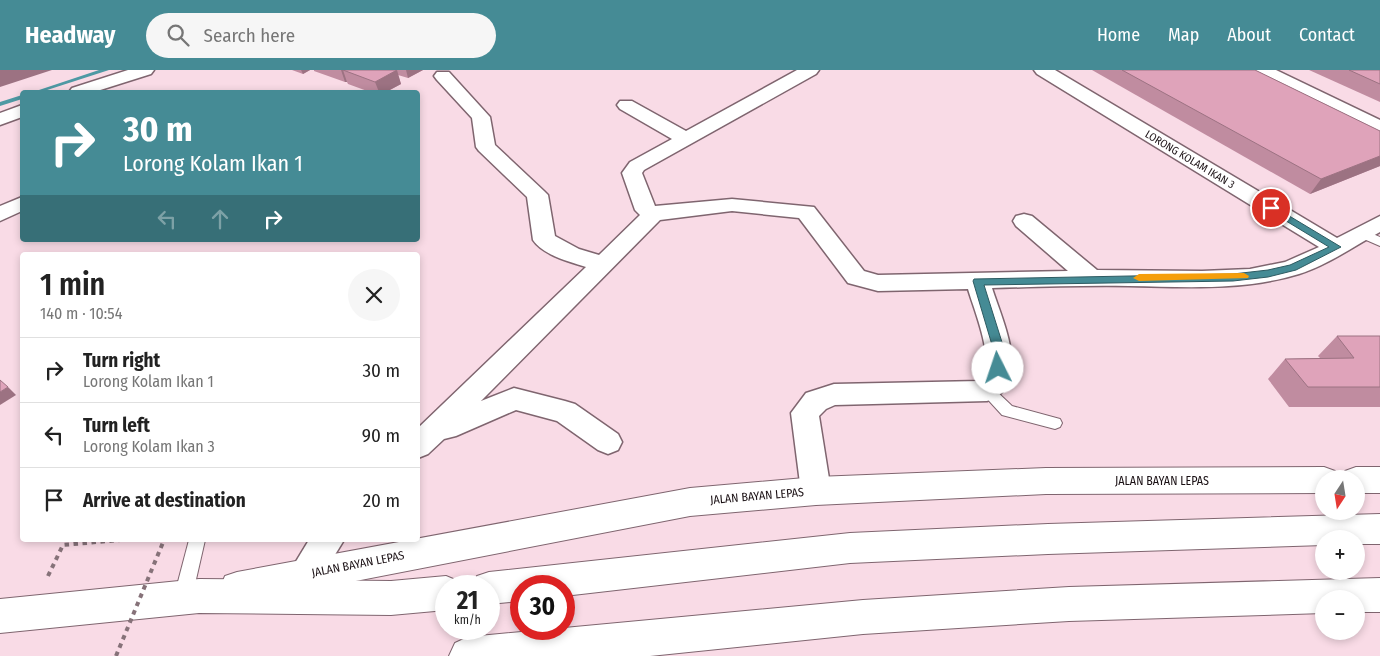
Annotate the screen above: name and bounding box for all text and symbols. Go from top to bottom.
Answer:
search box [146,13,496,58]
text: Headway [25,21,116,49]
icon: search [164,21,192,49]
text: Search here [204,24,295,47]
text: Home [1097,24,1140,46]
text: Map [1168,24,1199,46]
text: About [1227,24,1271,46]
text: Contact [1299,24,1355,46]
text: 30 m [123,108,193,150]
icon: right [40,110,105,175]
street label: LORONG KOLAM IKAN 3 [1143,128,1237,191]
text: Lorong Kolam Ikan 1 [123,150,303,177]
pin [1250,187,1292,229]
icon: arrive [1257,194,1285,222]
icon: left [153,205,181,233]
icon: ahead [206,205,234,233]
icon: right [259,205,287,233]
text: 1 min [40,267,105,303]
button: close [348,269,400,321]
text: 140 m · 10:54 [40,304,122,323]
position arrow [971,341,1023,393]
text: Turn right [83,349,160,372]
icon: right [40,356,68,384]
text: 30 m [362,359,400,382]
text: Lorong Kolam Ikan 1 [83,372,214,391]
text: Turn left [83,414,150,437]
icon: left [40,421,68,449]
text: 90 m [362,424,400,447]
text: Lorong Kolam Ikan 3 [83,437,215,456]
north arrow [1315,470,1365,520]
map controls [1315,470,1365,640]
street label: JALAN BAYAN LEPAS [1115,474,1209,488]
street label: JALAN BAYAN LEPAS [710,485,805,507]
icon: arrive [40,486,68,514]
text: Arrive at destination [83,489,246,512]
text: 20 m [363,489,400,512]
button: + [1315,530,1365,580]
street label: JALAN BAYAN LEPAS [310,548,406,580]
speed limit sign: 30 [510,575,575,640]
text: 21 [457,586,478,616]
button: − [1315,590,1365,640]
text: km/h [454,613,481,627]

